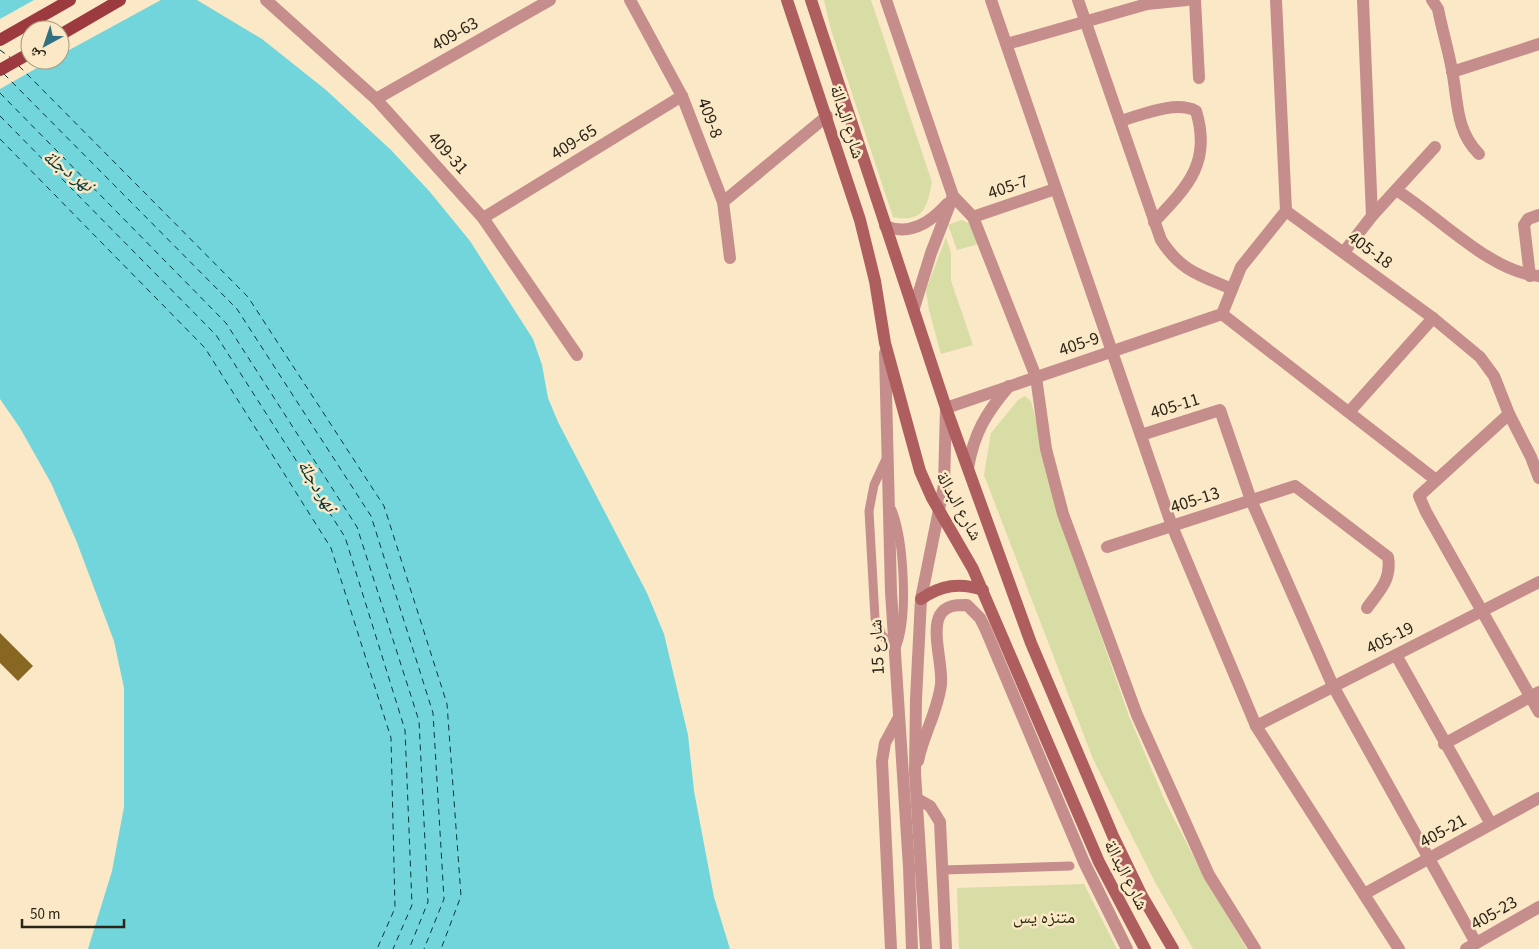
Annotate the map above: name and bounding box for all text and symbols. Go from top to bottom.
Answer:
street label: 409-63 [427,11,483,57]
north arrow [20,20,70,70]
text: ش [25,42,49,67]
street label: شارع البدالة [823,82,871,162]
street label: 409-8 [691,94,729,142]
street label: 409-65 [546,118,602,166]
street label: 409-31 [422,126,474,180]
water label: نهر دجلة [37,143,101,200]
street label: 405-7 [984,168,1032,206]
street label: 405-18 [1342,225,1398,275]
street label: 405-9 [1055,325,1103,363]
street label: 405-11 [1147,387,1203,425]
water label: نهر دجلة [290,455,345,520]
street label: شارع البدالة [930,467,988,545]
street label: 405-13 [1167,480,1223,520]
street label: 405-19 [1362,615,1418,661]
street label: شارع 15 [863,619,891,675]
street label: 405-21 [1415,808,1471,854]
street label: شارع البدالة [1098,835,1154,915]
street label: 405-23 [1466,890,1522,936]
scale bar [22,896,125,928]
text: 50 m [30,904,60,925]
park label: متنزه يس [1013,905,1075,930]

